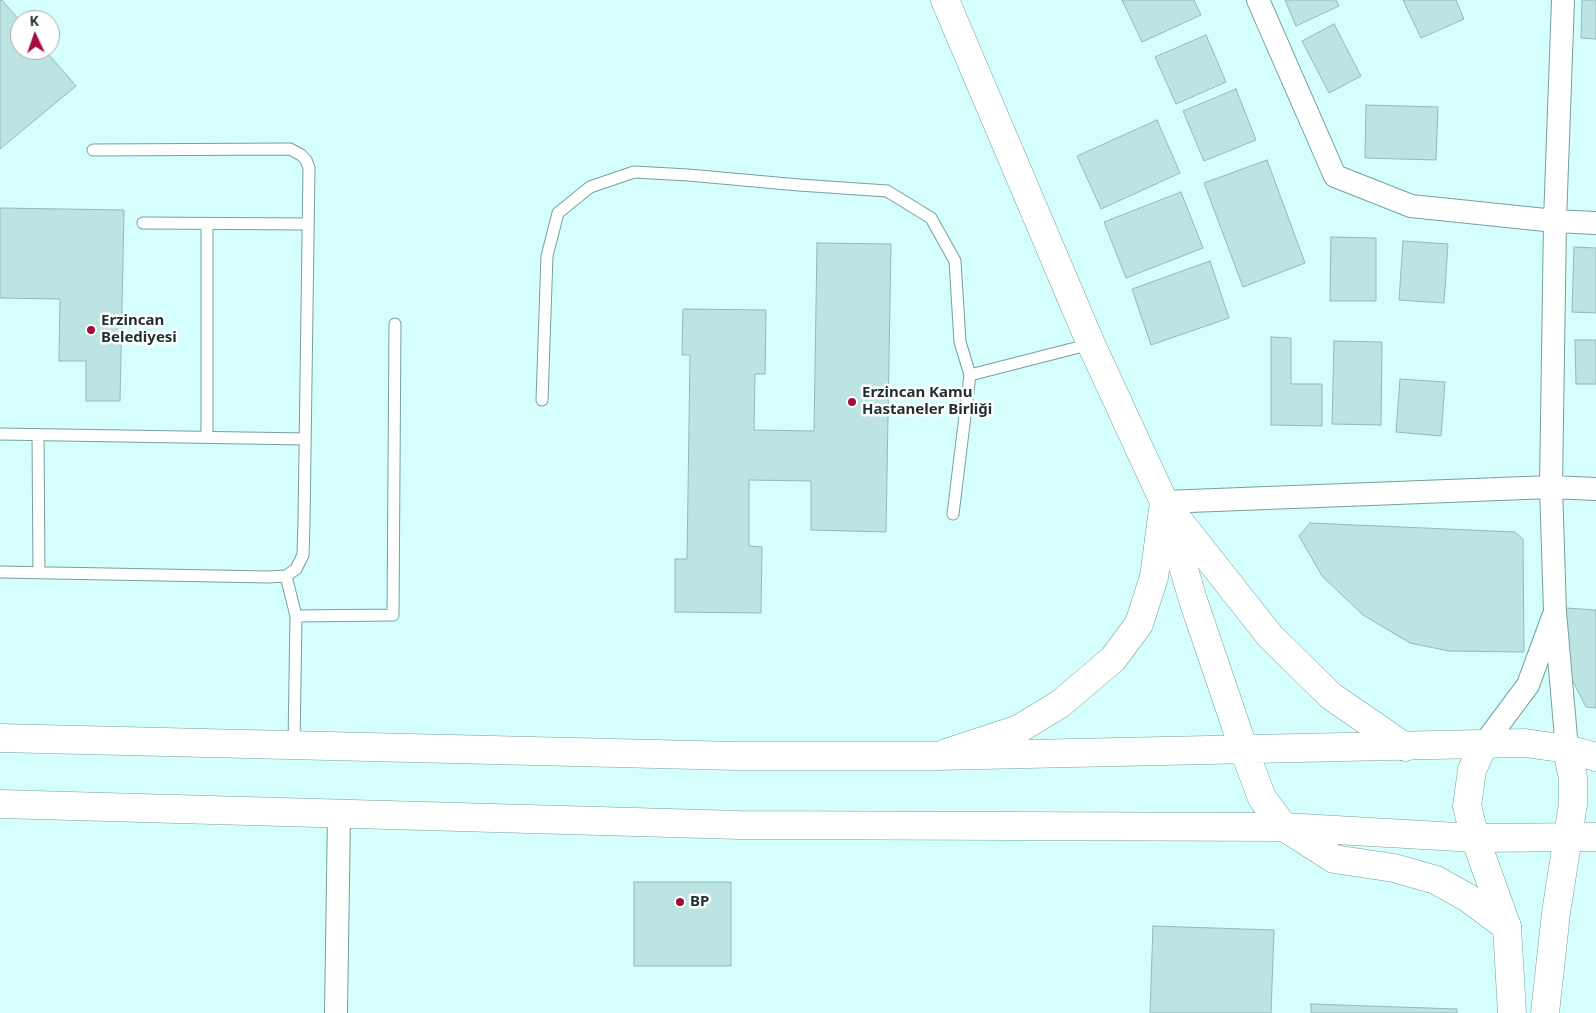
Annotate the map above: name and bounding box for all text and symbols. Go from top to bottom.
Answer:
north arrow [10,10,60,60]
text: K [29,11,39,30]
place label: Erzincan Belediyesi [101,312,177,347]
marker: Erzincan Belediyesi [85,324,97,336]
place label: Erzincan Kamu Hastaneler Birliği [862,384,992,419]
marker: Erzincan Kamu Hastaneler Birliği [846,396,858,408]
place label: BP [690,893,709,911]
marker: BP [674,896,686,908]

